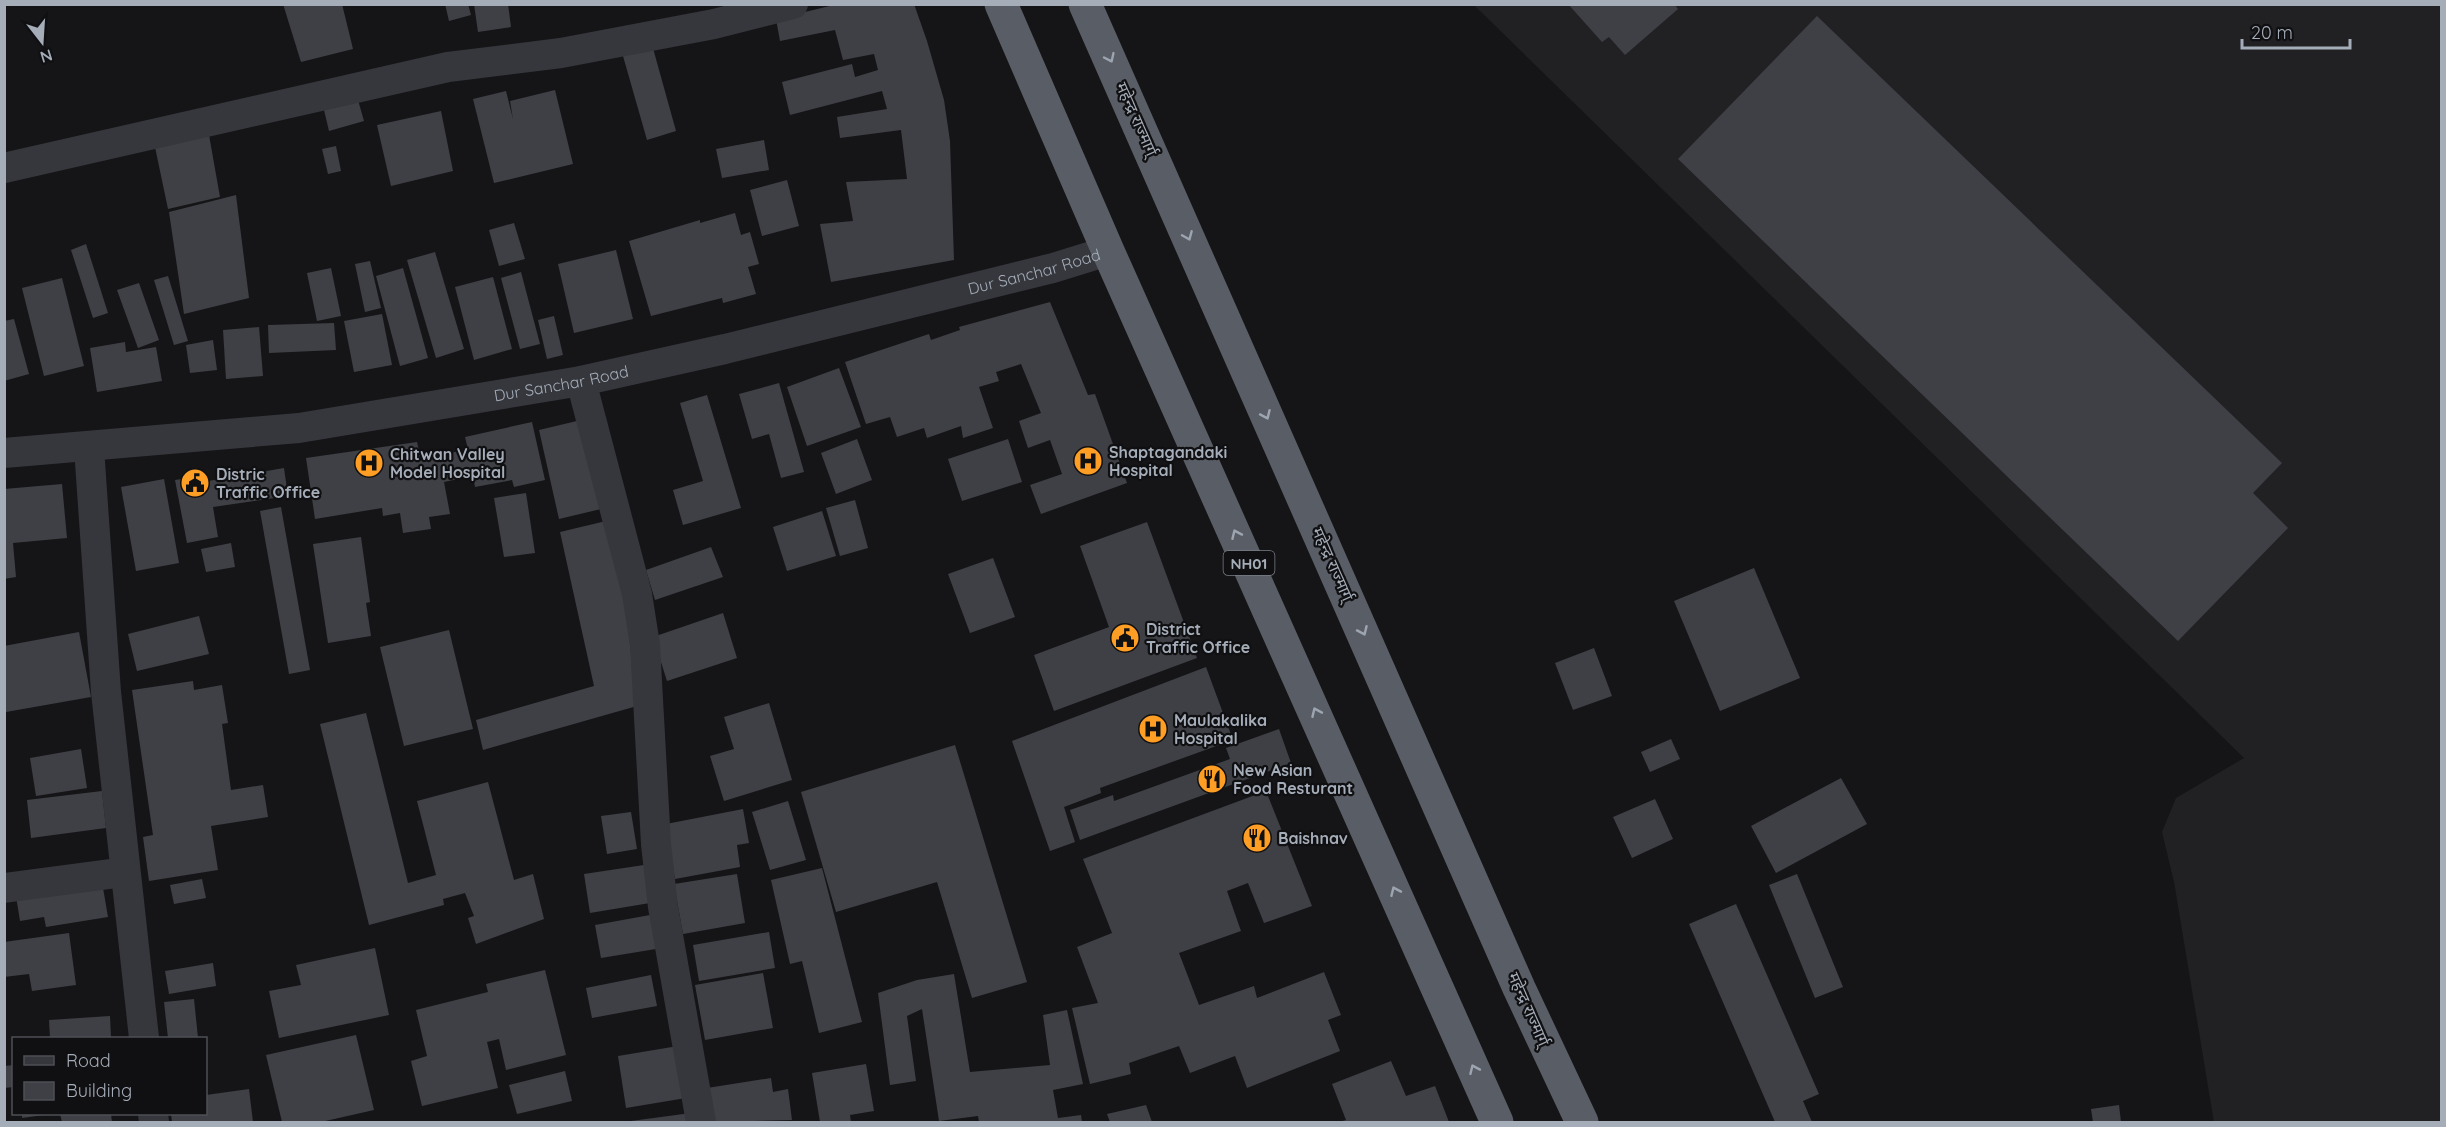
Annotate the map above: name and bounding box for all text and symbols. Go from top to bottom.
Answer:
north arrow [12,12,72,72]
scale bar [2242,12,2350,50]
text: 20 m [2251,21,2293,44]
text: N [38,45,55,68]
one-way arrow [1102,51,1114,62]
street label: महेन्द्र राज्मार्ग् [1111,79,1163,162]
one-way arrow [1180,230,1192,241]
street label: Dur Sanchar Road [966,244,1103,299]
street label: Dur Sanchar Road [492,361,630,405]
one-way arrow [1258,409,1270,420]
place label: Shaptagandaki Hospital [1109,442,1227,480]
place label: Chitwan Valley Model Hospital [390,444,505,482]
hospital icon: Shaptagandaki Hospital [1072,445,1104,477]
hospital icon: Chitwan Valley Model Hospital [353,447,385,479]
place label: Distric Traffic Office [216,464,320,502]
public building icon: Distric Traffic Office [179,467,211,499]
street label: महेन्द्र राज्मार्ग् [1307,524,1359,607]
one-way arrow [1231,530,1243,541]
road number: NH01 [1224,551,1274,575]
place label: District Traffic Office [1146,619,1250,657]
public building icon: District Traffic Office [1109,622,1141,654]
one-way arrow [1356,625,1368,636]
one-way arrow [1311,708,1323,719]
place label: Maulakalika Hospital [1174,710,1267,748]
hospital icon: Maulakalika Hospital [1137,713,1169,745]
place label: New Asian Food Resturant [1233,760,1353,798]
restaurant icon: New Asian Food Resturant [1196,763,1228,795]
restaurant icon: Baishnav [1241,822,1273,854]
place label: Baishnav [1278,828,1348,848]
one-way arrow [1390,886,1402,897]
street label: महेन्द्र राज्मार्ग् [1503,969,1555,1052]
legend [12,1037,207,1115]
text: Road [66,1049,111,1072]
one-way arrow [1469,1064,1481,1075]
text: Building [66,1079,132,1102]

